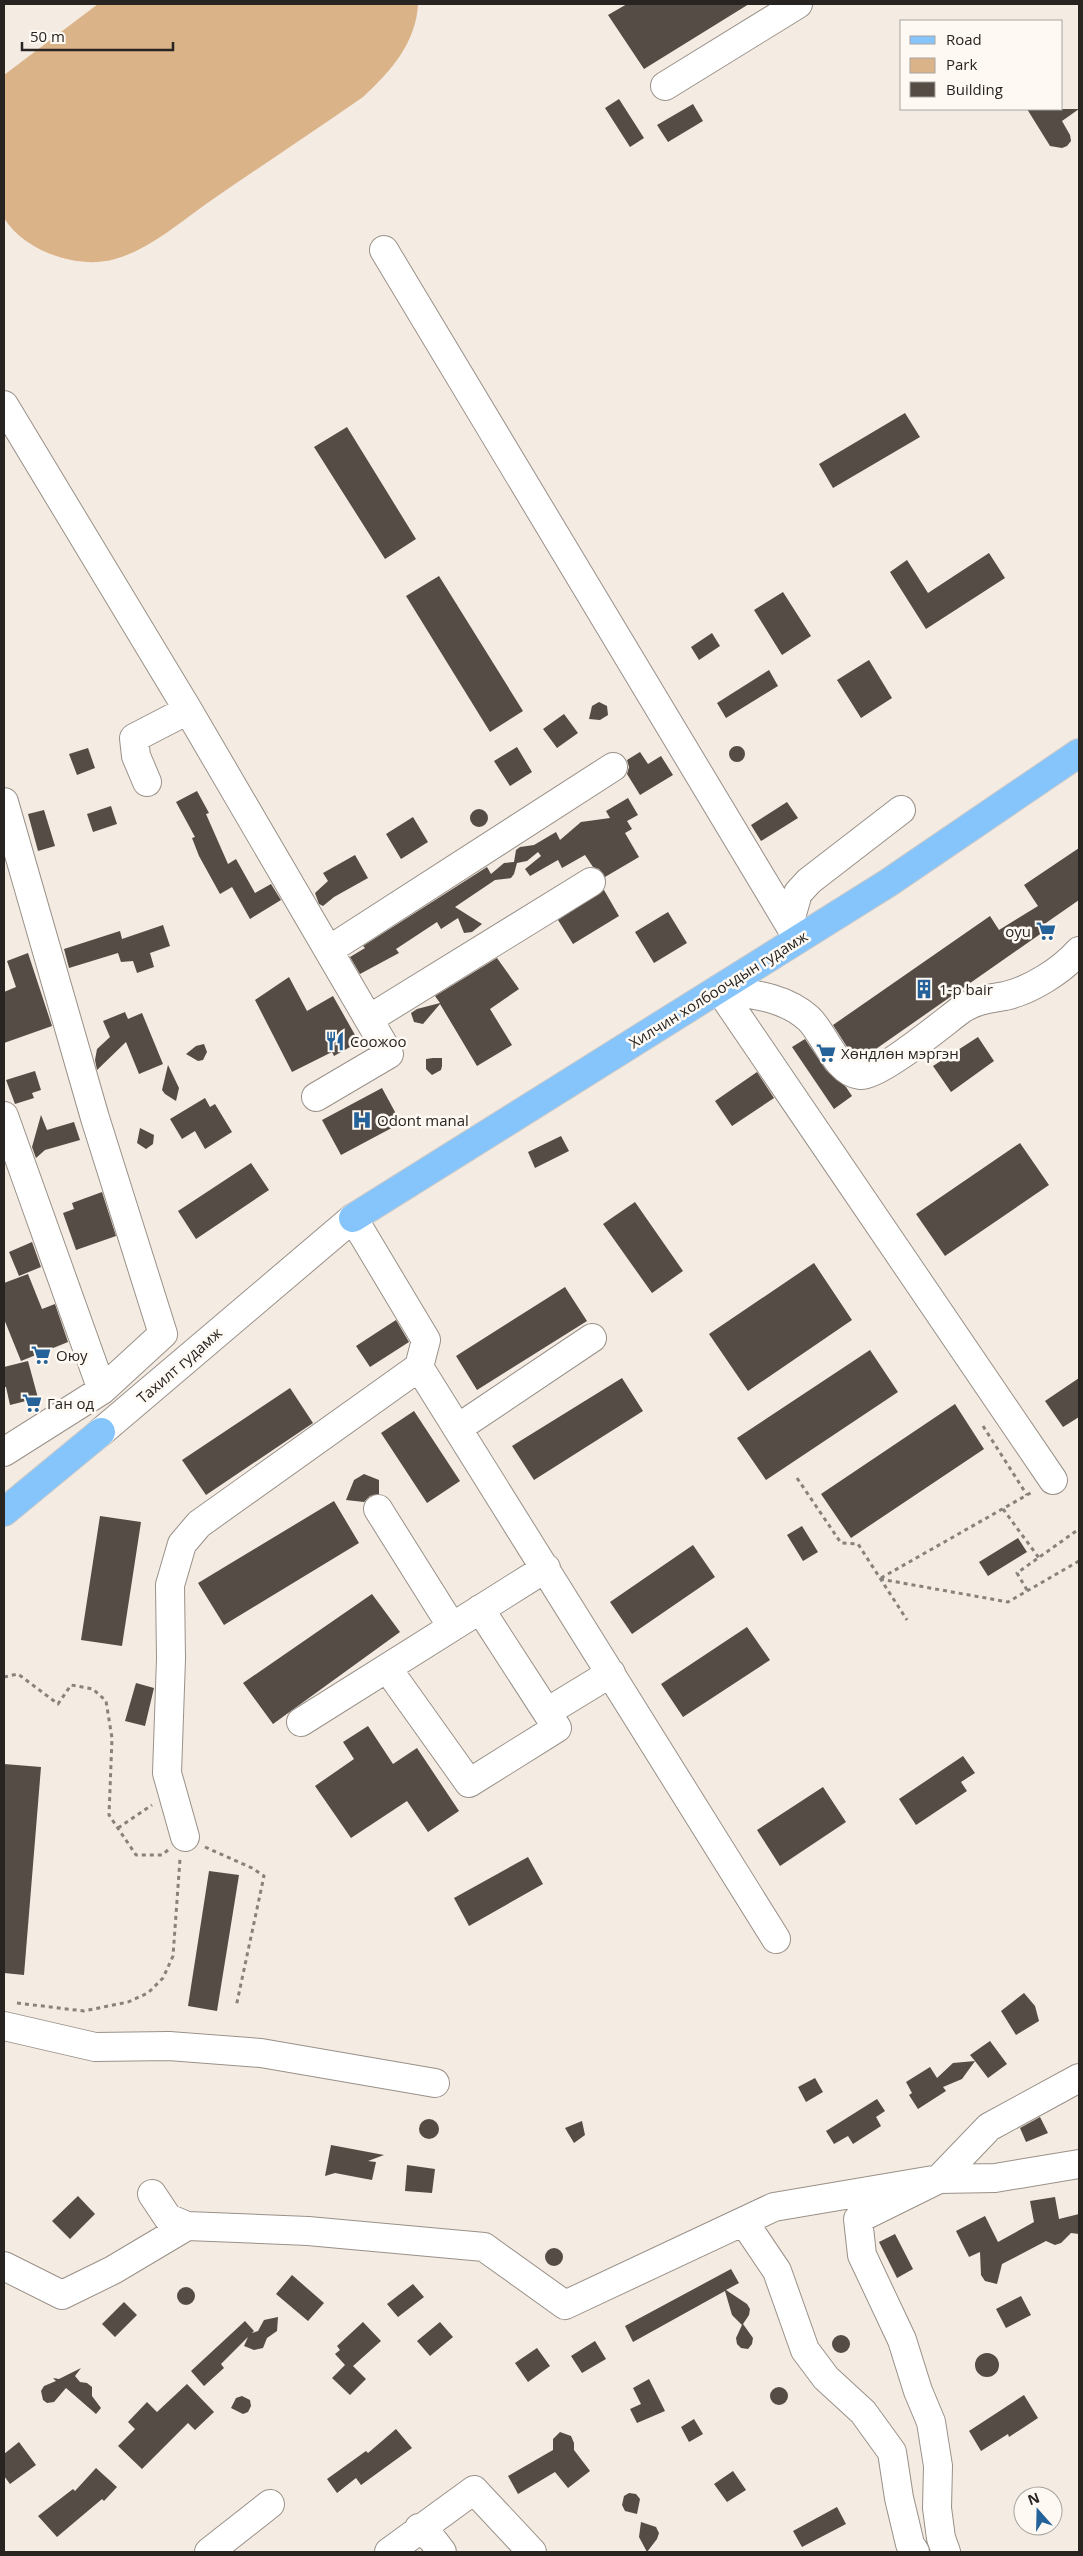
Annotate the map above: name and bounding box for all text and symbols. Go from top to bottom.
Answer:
scale bar [22,20,174,52]
legend [900,20,1063,110]
text: 50 m [30,26,65,46]
text: Road [946,29,982,49]
text: Park [946,54,977,74]
text: Building [946,79,1003,99]
supermarket icon: oyu [1035,920,1057,942]
place label: oyu [1005,921,1031,941]
street label: Хилчин холбоочдын гудамж [625,926,811,1052]
building icon: 1-p bair [913,978,935,1000]
place label: 1-p bair [939,979,993,999]
restaurant icon: Соожоо [324,1030,346,1052]
place label: Соожоо [350,1031,407,1051]
supermarket icon: Хөндлөн мэргэн [815,1042,837,1064]
place label: Хөндлөн мэргэн [841,1043,959,1063]
hospital icon: Odont manal [351,1109,373,1131]
place label: Odont manal [377,1110,469,1130]
street label: Тахилт гудамж [132,1323,226,1407]
supermarket icon: Оюу [30,1344,52,1366]
place label: Оюу [56,1345,88,1365]
supermarket icon: Ган од [21,1392,43,1414]
place label: Ган од [47,1393,95,1413]
north arrow [1013,2486,1063,2536]
text: N [1025,2487,1042,2509]

